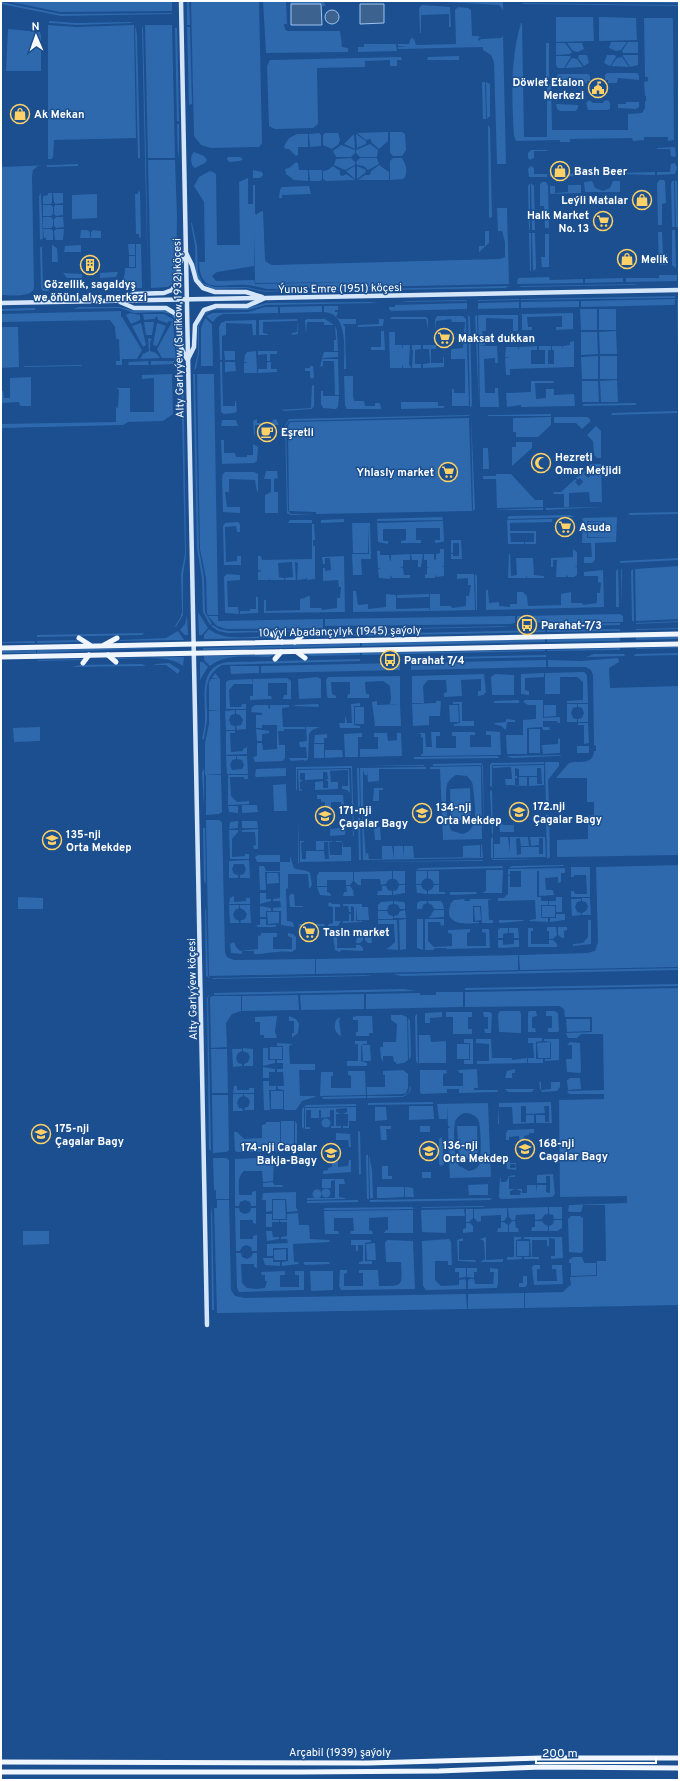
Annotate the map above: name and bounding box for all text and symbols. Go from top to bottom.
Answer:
north arrow [16,16,56,56]
text: N [31,20,40,34]
place label: Döwlet Etalon Merkezi [512,76,584,103]
public building icon: Döwlet Etalon Merkezi [587,77,609,99]
shop icon: Ak Mekan [9,103,31,125]
place label: Ak Mekan [34,108,85,122]
shop icon: Bash Beer [549,160,571,182]
place label: Bash Beer [574,165,628,179]
shop icon: Leýli Matalar [631,189,653,211]
place label: Leýli Matalar [561,194,628,208]
place label: Halk Market No. 13 [527,209,589,236]
supermarket icon: Halk Market No. 13 [592,210,614,232]
street label: Alty Garlyýew (Surikow, 1932) köçesi [170,238,188,418]
shop icon: Melik [616,248,638,270]
place label: Melik [641,253,669,267]
building icon: Gözellik, sagaldyş we öňüni alyş merkezi [79,254,101,276]
place label: Gözellik, sagaldyş we öňüni alyş merkezi [33,278,147,305]
street label: Ýunus Emre (1951) köçesi [278,280,402,297]
supermarket icon: Maksat dukkan [433,327,455,349]
place label: Maksat dukkan [458,332,535,346]
cafe icon: Eşretli [256,421,278,443]
place label: Eşretli [281,426,314,440]
place label: Hezreti Omar Metjidi [555,451,621,478]
mosque icon: Hezreti Omar Metjidi [530,452,552,474]
supermarket icon: Yhlasly market [437,461,459,483]
place label: Yhlasly market [356,466,434,480]
supermarket icon: Asuda [554,516,576,538]
place label: Asuda [579,521,611,535]
bus stop icon: Parahat-7/3 [516,614,538,636]
place label: Parahat-7/3 [541,619,602,633]
street label: 10 ýyl Abadançylyk (1945) şaýoly [259,624,422,640]
bus stop icon: Parahat 7/4 [379,649,401,671]
place label: Parahat 7/4 [404,654,465,668]
place label: 172.nji Çagalar Bagy [533,800,602,827]
place label: 134-nji Orta Mekdep [436,801,502,828]
school or university icon: 172.nji Çagalar Bagy [508,801,530,823]
school or university icon: 134-nji Orta Mekdep [411,802,433,824]
place label: 171-nji Çagalar Bagy [339,804,408,831]
school or university icon: 171-nji Çagalar Bagy [314,805,336,827]
place label: 135-nji Orta Mekdep [66,828,132,855]
school or university icon: 135-nji Orta Mekdep [41,829,63,851]
supermarket icon: Tasin market [298,921,320,943]
place label: Tasin market [323,926,389,940]
street label: Alty Garlyýew köçesi [185,938,201,1040]
place label: 175-nji Çagalar Bagy [55,1122,124,1149]
school or university icon: 175-nji Çagalar Bagy [30,1123,52,1145]
place label: 168-nji Cagalar Bagy [539,1137,608,1164]
school or university icon: 168-nji Cagalar Bagy [514,1138,536,1160]
place label: 136-nji Orta Mekdep [443,1139,509,1166]
school or university icon: 136-nji Orta Mekdep [418,1140,440,1162]
place label: 174-nji Cagalar Bakja-Bagy [241,1141,317,1168]
school or university icon: 174-nji Cagalar Bakja-Bagy [320,1142,342,1164]
scale bar [536,1739,656,1765]
street label: Arçabil (1939) şaýoly [289,1746,391,1760]
text: 200 m [542,1746,578,1762]

